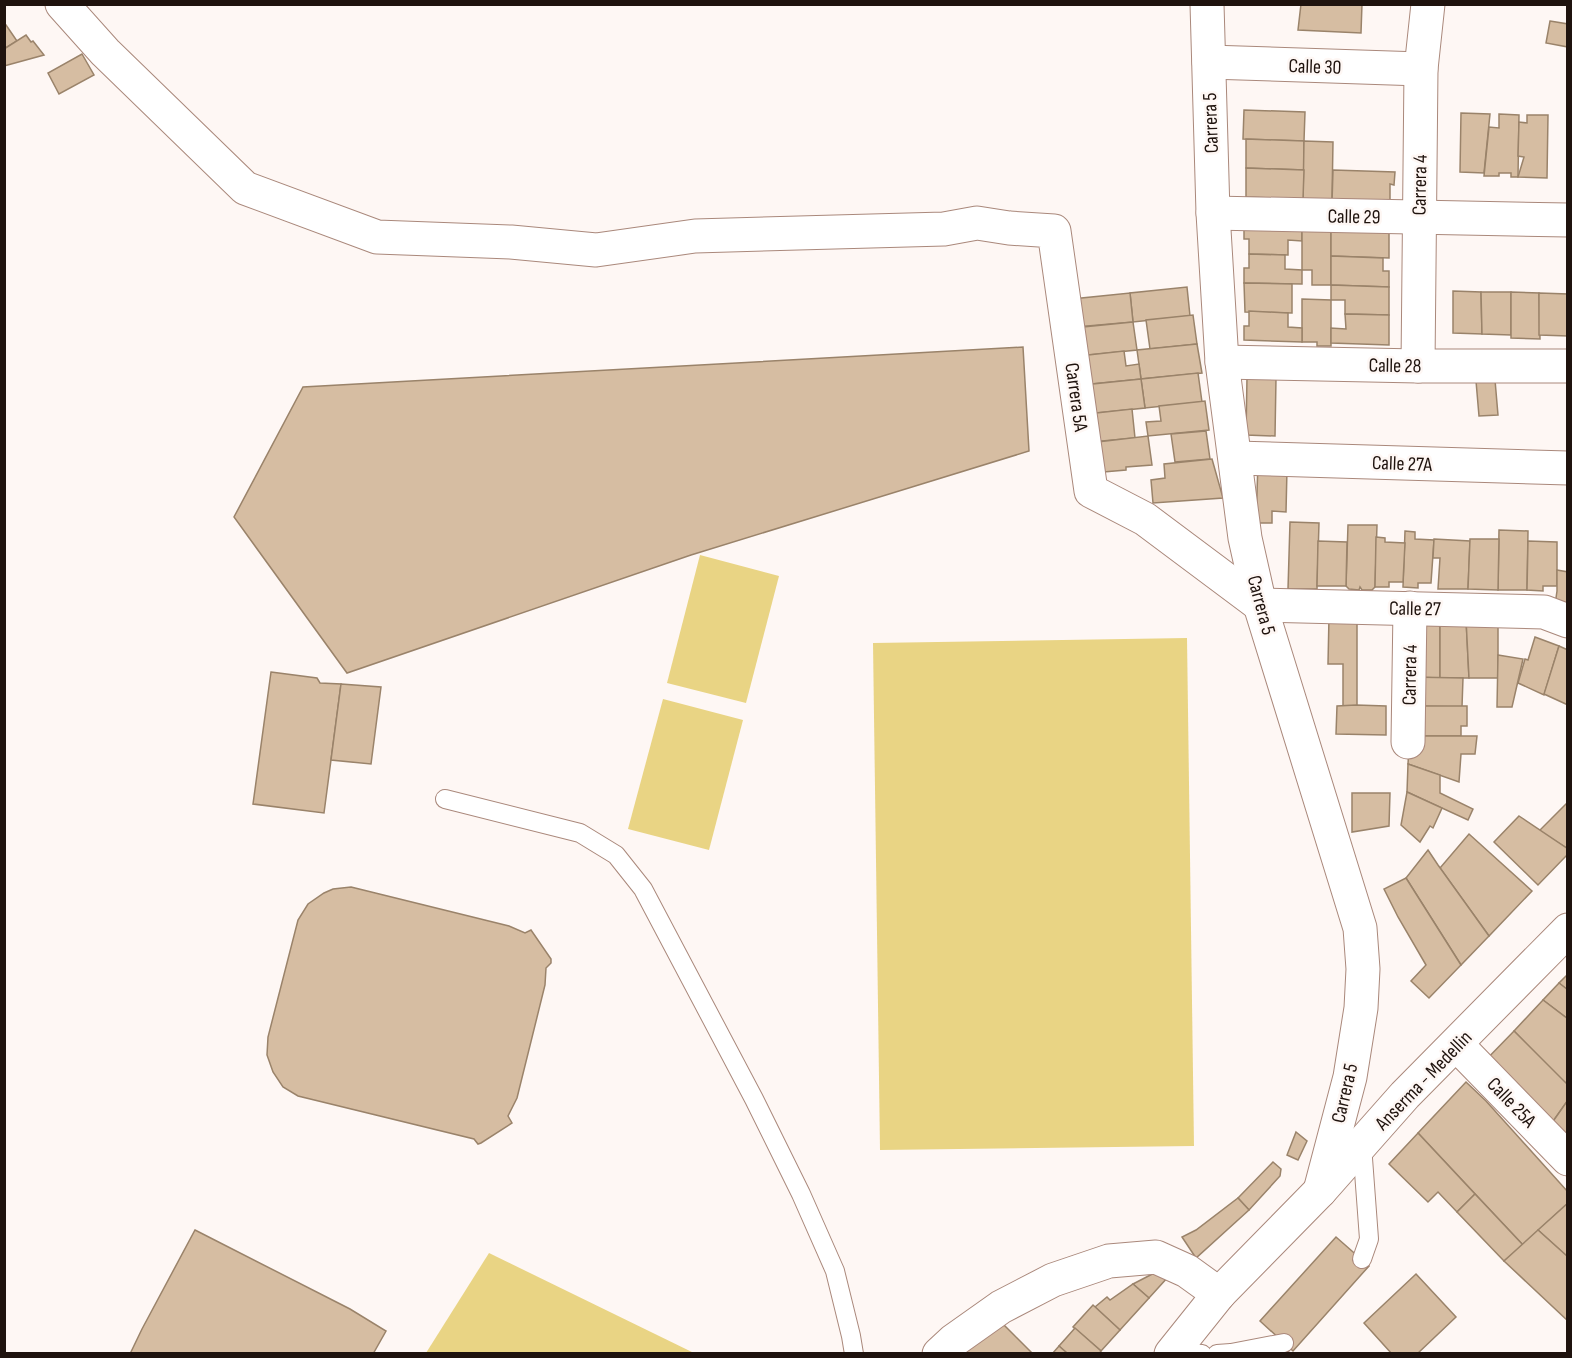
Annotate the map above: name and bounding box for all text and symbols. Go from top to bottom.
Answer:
street label: Calle 30 [1288,54,1342,80]
street label: Carrera 5 [1198,92,1224,154]
street label: Carrera 4 [1407,154,1433,216]
street label: Calle 29 [1327,205,1381,229]
street label: Calle 28 [1368,354,1422,378]
street label: Carrera 5A [1059,361,1093,433]
street label: Calle 27A [1371,451,1433,477]
street label: Carrera 5 [1242,573,1280,638]
street label: Calle 27 [1389,597,1441,621]
street label: Carrera 4 [1397,644,1423,706]
street label: Anserma - Medellin [1370,1026,1477,1136]
street label: Carrera 5 [1326,1061,1363,1125]
street label: Calle 25A [1482,1073,1541,1133]

